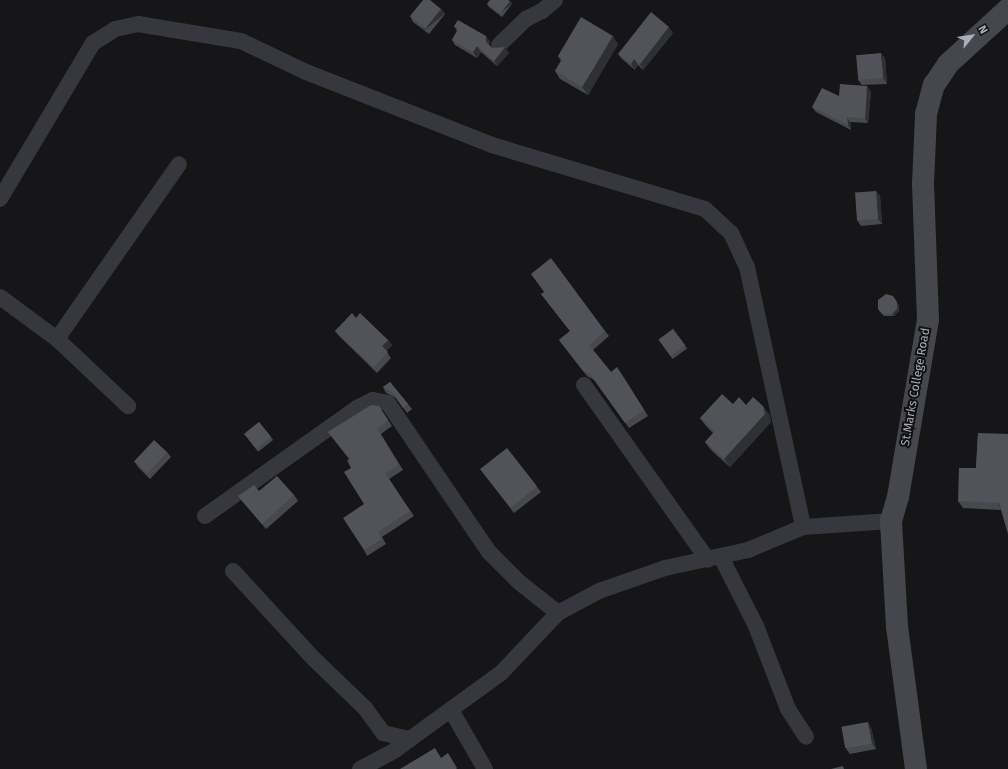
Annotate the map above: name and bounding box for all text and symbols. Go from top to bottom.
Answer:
north arrow [952,16,992,56]
text: N [975,23,990,36]
street label: St.Marks College Road [899,327,933,447]

